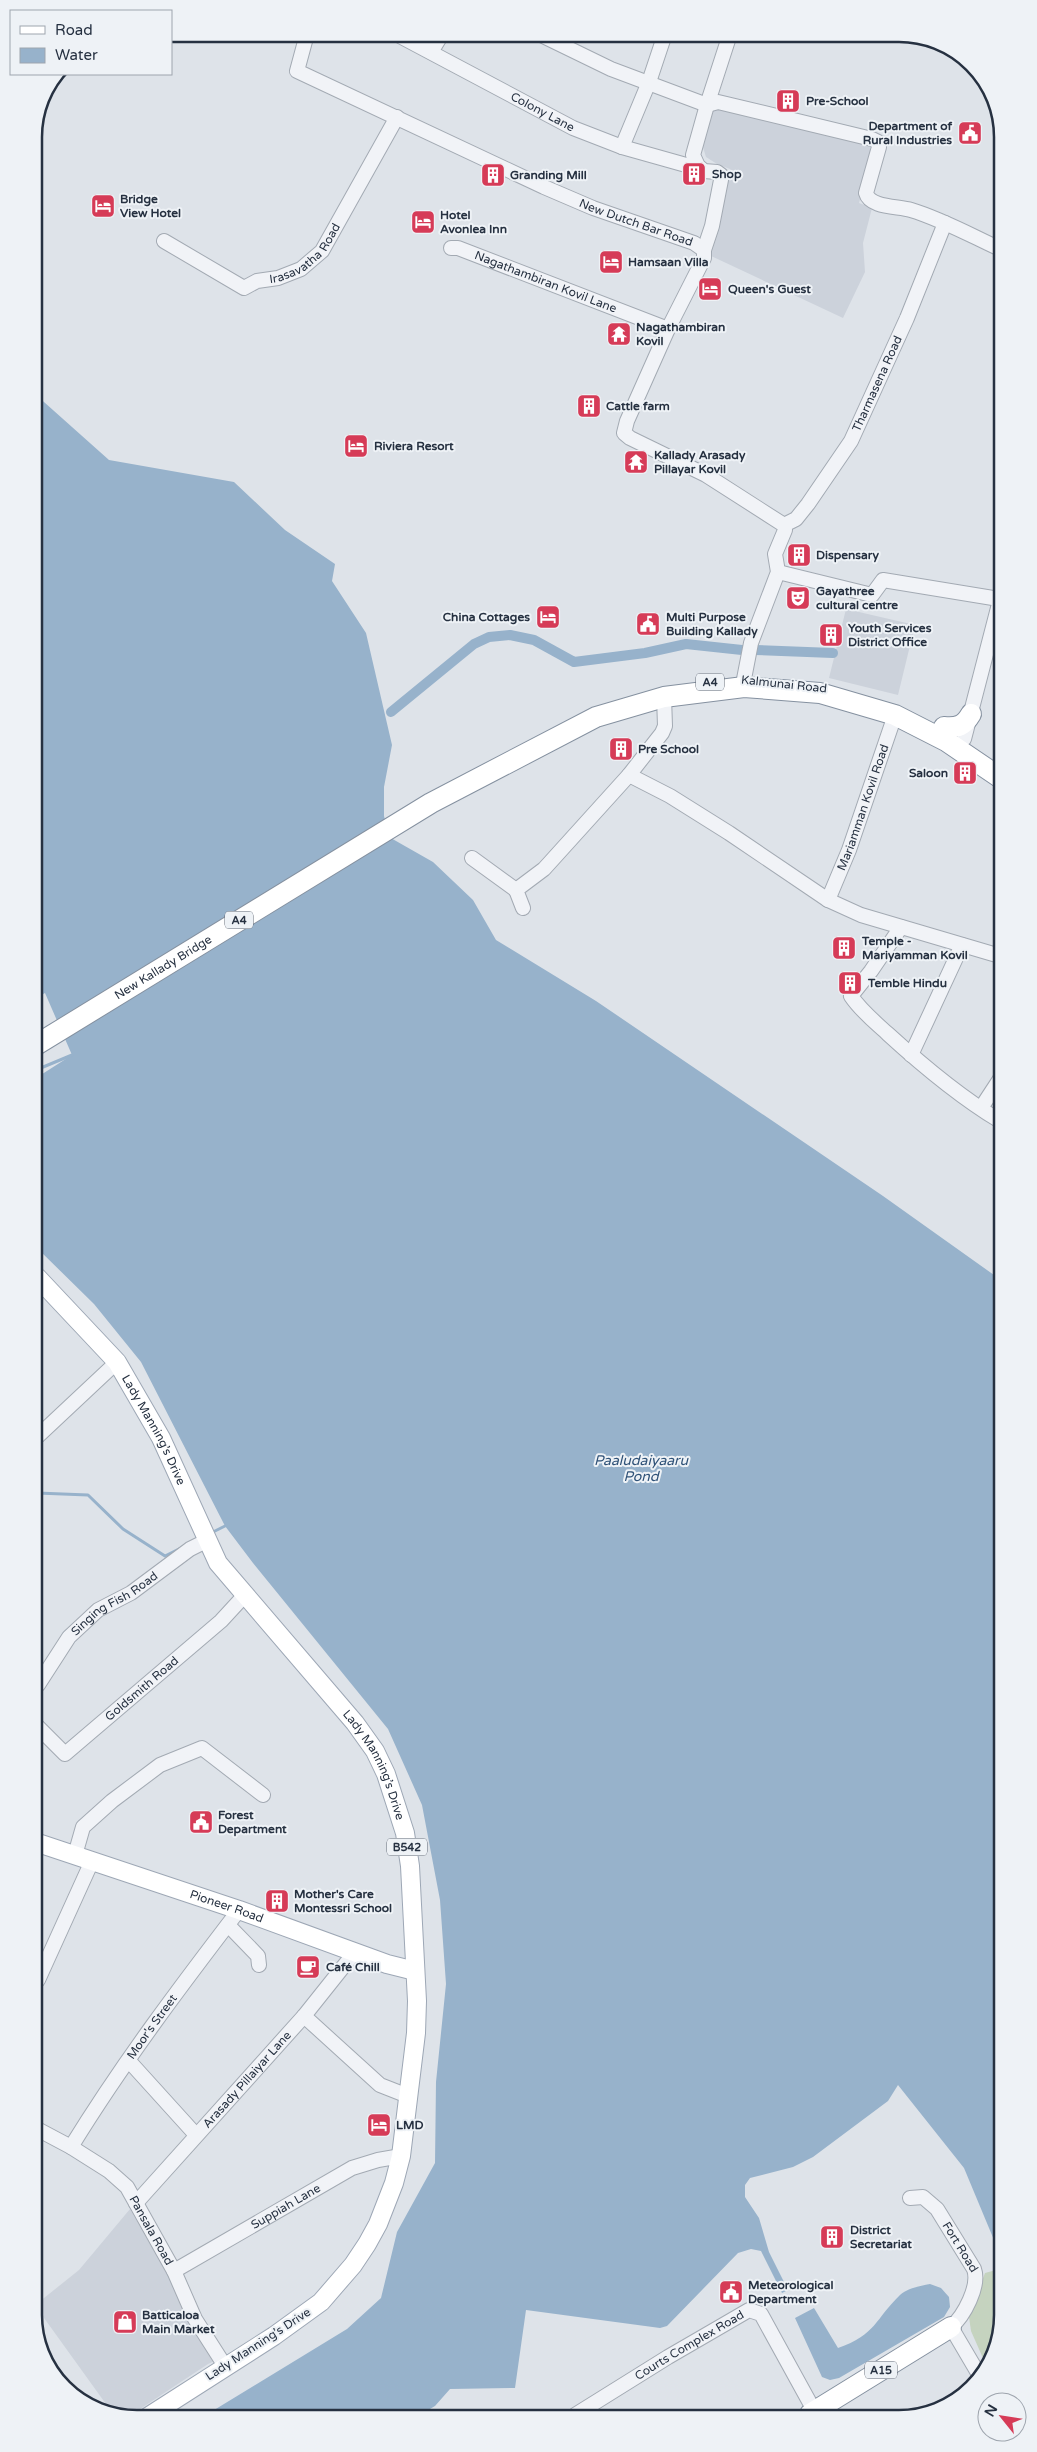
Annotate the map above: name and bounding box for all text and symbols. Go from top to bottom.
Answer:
legend [10,10,172,75]
text: Road [55,21,93,39]
text: Water [55,46,98,64]
building icon: Pre-School [775,88,801,114]
street label: Colony Lane [508,89,577,135]
place label: Pre-School [806,94,869,108]
place label: Department of Rural Industries [863,119,952,147]
public building icon: Department of Rural Industries [957,120,983,146]
building icon: Shop [681,161,707,187]
building icon: Granding Mill [480,162,506,188]
place label: Shop [712,167,742,182]
place label: Granding Mill [510,168,587,183]
place label: Bridge View Hotel [120,192,181,220]
hotel icon: Bridge View Hotel [90,193,116,219]
street label: New Dutch Bar Road [577,196,695,249]
place label: Hotel Avonlea Inn [440,208,507,236]
hotel icon: Hotel Avonlea Inn [410,209,436,235]
street label: Irasavatha Road [268,221,343,286]
street label: Nagathambiran Kovil Lane [473,248,619,316]
hotel icon: Hamsaan Villa [598,249,624,275]
place label: Hamsaan Villa [628,255,709,269]
hotel icon: Queen's Guest [697,276,723,302]
place label: Queen's Guest [728,282,811,296]
place label: Nagathambiran Kovil [636,320,725,348]
temple icon: Nagathambiran Kovil [606,321,632,347]
street label: Tharmasena Road [849,334,905,434]
building icon: Cattle farm [576,393,602,419]
place label: Cattle farm [606,399,670,413]
hotel icon: Riviera Resort [343,433,369,459]
place label: Riviera Resort [374,439,454,453]
place label: Kallady Arasady Pillayar Kovil [654,448,746,477]
temple icon: Kallady Arasady Pillayar Kovil [623,449,649,475]
building icon: Dispensary [786,542,812,568]
place label: Dispensary [816,548,879,563]
place label: Gayathree cultural centre [816,584,898,612]
theatre icon: Gayathree cultural centre [785,585,811,611]
hotel icon: China Cottages [535,604,561,630]
place label: China Cottages [443,610,530,625]
place label: Multi Purpose Building Kallady [666,610,758,639]
public building icon: Multi Purpose Building Kallady [635,611,661,637]
place label: Youth Services District Office [848,621,932,649]
building icon: Youth Services District Office [818,622,844,648]
street label: Kalmunai Road [740,673,828,695]
road number: A4 [696,674,724,690]
building icon: Pre School [608,736,634,762]
place label: Pre School [638,742,699,756]
street label: Mariamman Kovil Road [834,742,891,873]
building icon: Saloon [952,760,978,786]
place label: Saloon [909,766,948,780]
road number: A4 [225,912,253,928]
street label: New Kallady Bridge [112,932,214,1002]
place label: Temple - Mariyamman Kovil [861,934,968,963]
building icon: Temple - Mariyamman Kovil [831,935,857,961]
building icon: Temble Hindu [837,970,863,996]
place label: Temble Hindu [867,976,947,990]
street label: Lady Manning’s Drive [119,1372,189,1487]
water label: Paaludaiyaaru Pond [594,1452,689,1485]
street label: Singing Fish Road [68,1569,160,1638]
street label: Goldsmith Road [102,1653,181,1724]
street label: Lady Manning’s Drive [340,1707,407,1822]
place label: Forest Department [218,1808,287,1837]
public building icon: Forest Department [188,1809,214,1835]
road number: B542 [387,1838,427,1855]
street label: Pioneer Road [188,1887,266,1925]
place label: Mother's Care Montessri School [294,1887,392,1915]
building icon: Mother's Care Montessri School [264,1888,290,1914]
cafe icon: Café Chill [295,1954,321,1980]
place label: Café Chill [326,1960,380,1974]
street label: Moor's Street [124,1991,180,2062]
street label: Arasady Pillaiyar Lane [200,2028,294,2131]
hotel icon: LMD [366,2112,392,2138]
place label: LMD [396,2118,424,2132]
street label: Suppiah Lane [249,2181,323,2232]
street label: Pansala Road [126,2193,176,2268]
street label: Fort Road [940,2219,981,2275]
place label: District Secretariat [850,2223,912,2251]
building icon: District Secretariat [819,2224,845,2250]
place label: Meteorological Department [748,2278,834,2307]
public building icon: Meteorological Department [718,2279,744,2305]
street label: Lady Manning’s Drive [203,2305,313,2383]
street label: Courts Complex Road [632,2307,746,2383]
place label: Batticaloa Main Market [142,2308,215,2336]
shop icon: Batticaloa Main Market [112,2309,138,2335]
road number: A15 [865,2362,897,2378]
north arrow [977,2392,1027,2442]
text: N [981,2402,1001,2420]

